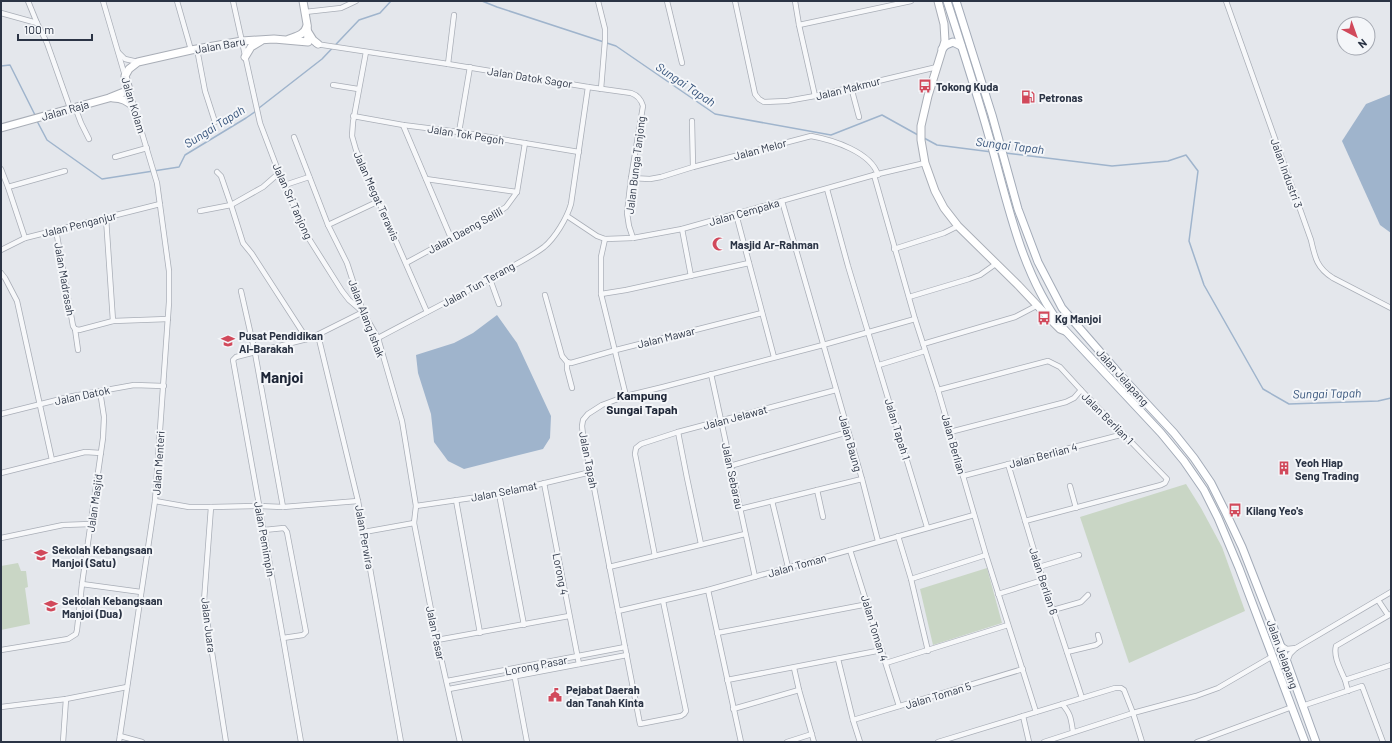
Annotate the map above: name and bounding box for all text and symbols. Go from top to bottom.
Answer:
scale bar [18,16,92,42]
north arrow [1336,16,1376,56]
text: 100 m [24,22,54,36]
street label: Jalan Baru [194,34,246,56]
text: N [1356,37,1370,51]
water label: Sungai Tapah [654,59,718,109]
street label: Jalan Datok Sagor [487,64,573,90]
street label: Jalan Makmur [814,74,882,102]
street label: Jalan Kolam [119,75,149,135]
bus stop icon: Tokong Kuda [917,78,933,94]
place label: Tokong Kuda [936,80,999,93]
fuel station icon: Petronas [1020,89,1036,105]
place label: Petronas [1039,91,1083,104]
street label: Jalan Raja [40,97,90,123]
water label: Sungai Tapah [181,102,247,150]
street label: Jalan Bunga Tanjong [623,115,647,215]
street label: Jalan Tok Pegoh [427,122,505,146]
water label: Sungai Tapah [975,134,1045,156]
street label: Jalan Melor [732,136,788,162]
street label: Jalan Industri 3 [1268,137,1306,209]
street label: Jalan Megat Terawis [351,149,403,243]
street label: Jalan Sri Tanjong [270,161,316,241]
street label: Jalan Cempaka [707,196,781,228]
street label: Jalan Daeng Selili [425,204,505,256]
street label: Jalan Penganjur [40,208,118,240]
mosque icon: Masjid Ar-Rahman [711,236,727,252]
place label: Masjid Ar-Rahman [730,238,819,251]
street label: Jalan Madrasah [52,241,78,317]
street label: Jalan Tun Terang [440,259,517,309]
street label: Jalan Alang Ishak [346,277,388,359]
bus stop icon: Kg Manjoi [1036,310,1052,326]
place label: Kg Manjoi [1055,312,1101,325]
street label: Jalan Mawar [636,324,696,350]
place label: Pusat Pendidikan Al-Barakah [239,329,323,355]
school or university icon: Pusat Pendidikan Al-Barakah [220,333,236,349]
street label: Jalan Jelapang [1094,346,1152,408]
district label: Manjoi [261,368,304,386]
street label: Jalan Datok [53,383,111,407]
water label: Sungai Tapah [1293,385,1361,401]
district label: Kampung Sungai Tapah [606,388,678,416]
street label: Jalan Berlian 1 [1079,389,1137,447]
street label: Jalan Tapah 1 [882,397,914,461]
street label: Jalan Jelawat [701,402,769,432]
street label: Jalan Berlian [939,412,969,476]
street label: Jalan Baung [837,413,865,473]
street label: Jalan Menteri [149,430,167,496]
street label: Jalan Tapah [577,430,601,490]
street label: Jalan Berlian 4 [1007,440,1079,470]
street label: Jalan Sebarau [720,442,746,511]
place label: Yeoh Hiap Seng Trading [1295,456,1359,482]
building icon: Yeoh Hiap Seng Trading [1276,460,1292,476]
street label: Jalan Masjid [83,473,105,533]
street label: Jalan Selamat [470,478,538,504]
street label: Jalan Pemimpin [252,500,278,578]
bus stop icon: Kilang Yeo's [1227,502,1243,518]
street label: Jalan Perwira [353,504,377,570]
place label: Kilang Yeo's [1246,504,1304,517]
place label: Sekolah Kebangsaan Manjoi (Satu) [52,543,153,569]
street label: Jalan Berlian 6 [1027,546,1061,616]
school or university icon: Sekolah Kebangsaan Manjoi (Satu) [33,547,49,563]
street label: Jalan Toman [766,550,828,580]
street label: Lorong 4 [551,552,571,596]
street label: Jalan Toman 4 [859,593,891,663]
place label: Sekolah Kebangsaan Manjoi (Dua) [62,594,163,620]
street label: Jalan Juara [199,597,219,653]
school or university icon: Sekolah Kebangsaan Manjoi (Dua) [43,598,59,614]
street label: Jalan Pasar [424,605,448,661]
street label: Jalan Jelapang [1265,618,1301,690]
street label: Lorong Pasar [504,653,568,677]
street label: Jalan Toman 5 [903,679,973,711]
place label: Pejabat Daerah dan Tanah Kinta [566,683,644,709]
public building icon: Pejabat Daerah dan Tanah Kinta [547,687,563,703]

